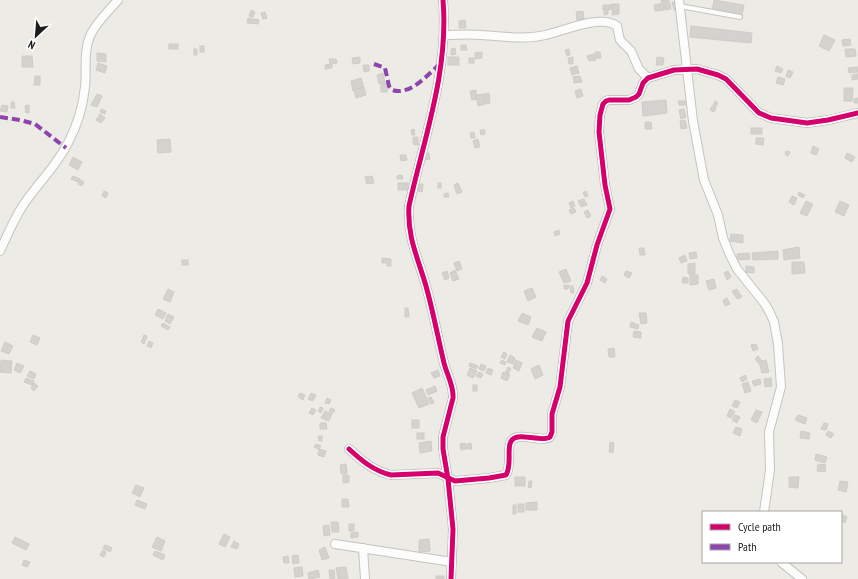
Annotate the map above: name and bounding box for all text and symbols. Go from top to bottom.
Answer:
north arrow [16,16,56,56]
text: N [26,37,37,53]
legend [702,511,842,563]
text: Cycle path [738,519,781,534]
text: Path [738,539,756,554]

